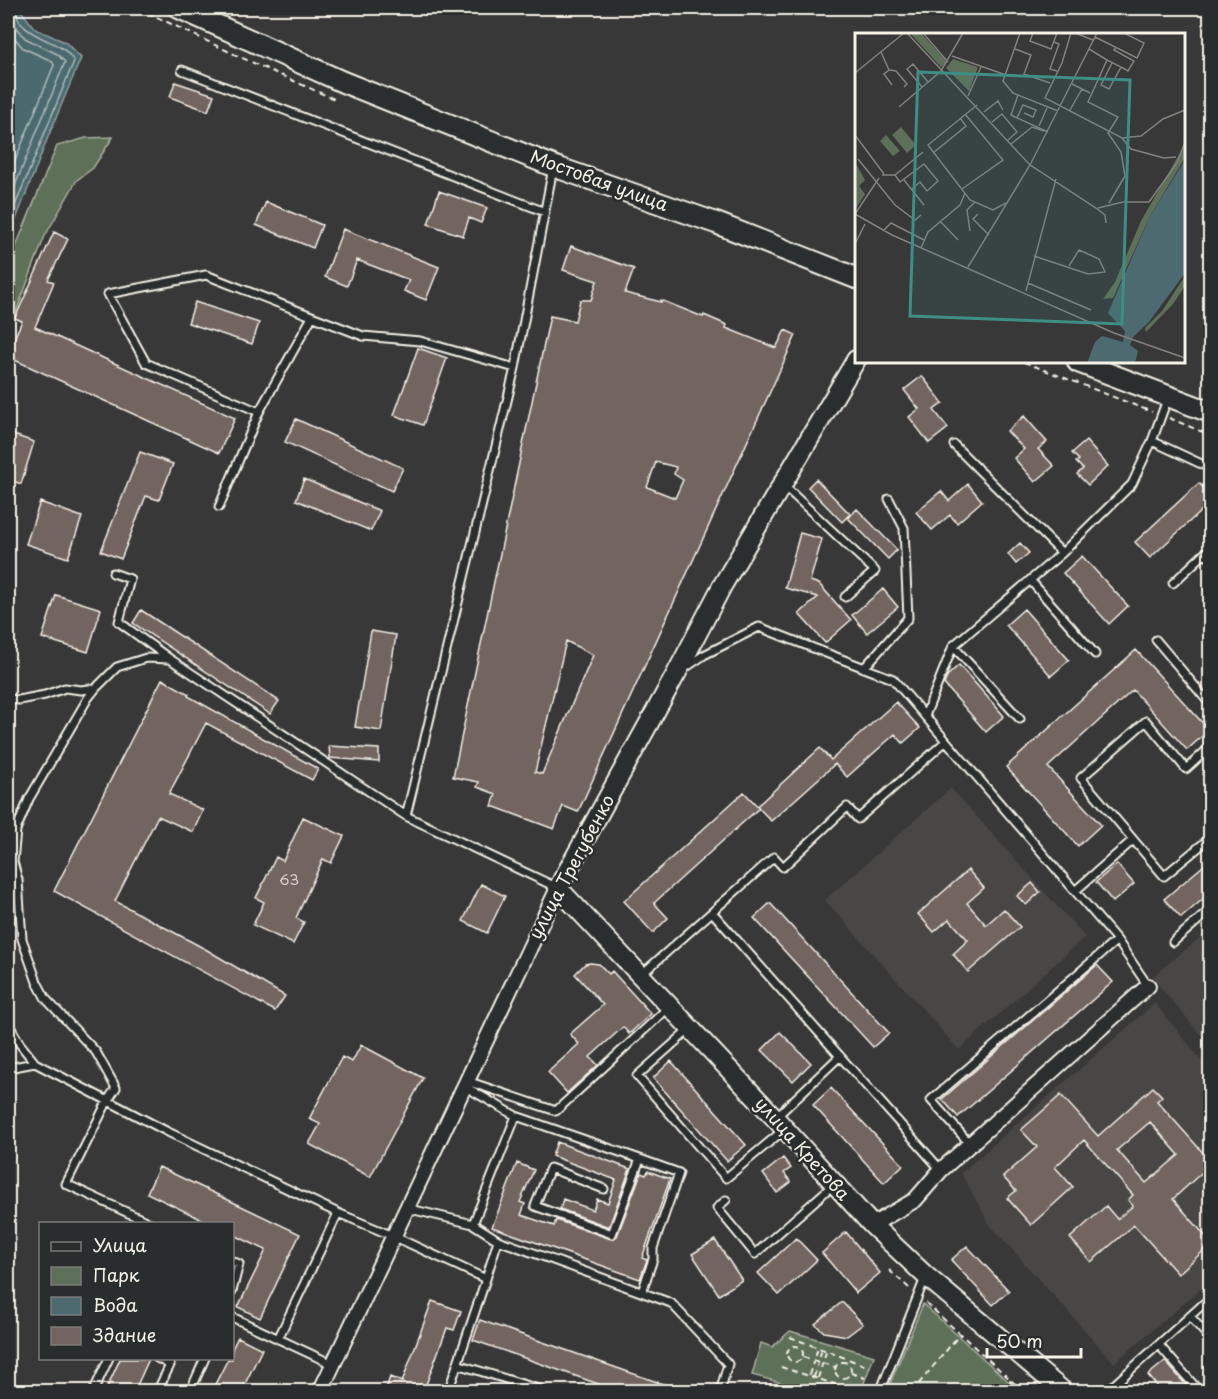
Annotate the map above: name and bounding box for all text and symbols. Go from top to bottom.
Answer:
inset map [855,33,1185,363]
street label: Мостовая улица [527,142,673,217]
street label: улица Трегубенко [521,789,620,943]
house number: 63 [279,867,299,890]
street label: улица Кретова [749,1090,858,1206]
legend [39,1222,234,1360]
text: Улица [93,1231,147,1258]
text: Парк [93,1261,140,1288]
text: Вода [93,1291,138,1318]
text: Здание [93,1321,156,1348]
scale bar [987,1321,1082,1359]
text: 50 m [996,1327,1043,1354]

